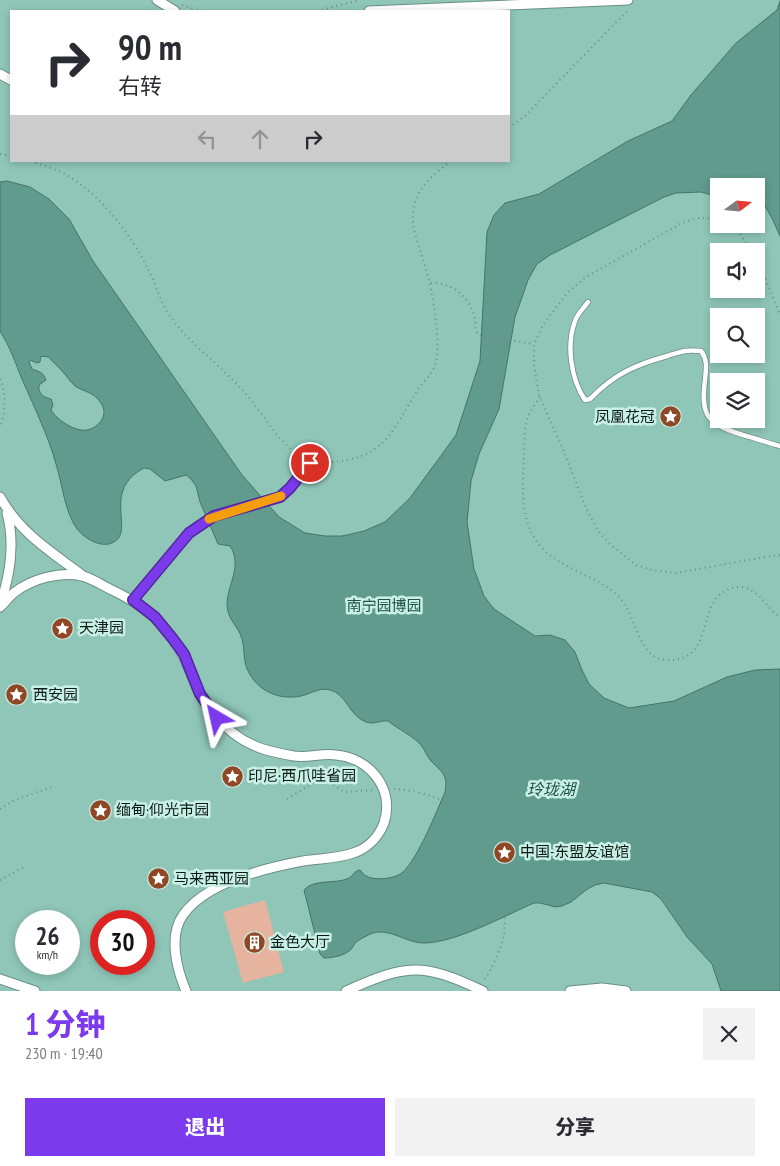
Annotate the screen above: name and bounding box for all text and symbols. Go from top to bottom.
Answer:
text: 90 m [118,24,182,70]
icon: right [35,30,100,95]
text: 右转 [118,72,162,100]
icon: left [193,125,221,153]
icon: ahead [246,125,274,153]
icon: right [299,125,327,153]
north arrow [710,178,765,232]
map controls [710,178,765,428]
button: sound [710,243,765,298]
button: search [710,308,765,363]
button: layers [710,373,765,428]
place icon: 凤凰花冠 [659,405,683,429]
place label: 凤凰花冠 [595,407,655,426]
pin [289,442,331,484]
icon: arrive [296,449,324,477]
park label: 南宁园博园 [346,596,422,615]
place icon: 天津园 [51,616,75,640]
place label: 天津园 [79,618,124,637]
place icon: 西安园 [5,683,29,707]
place label: 西安园 [33,685,78,704]
position arrow [190,691,242,743]
place icon: 印尼·西爪哇省园 [220,764,244,788]
place label: 印尼·西爪哇省园 [248,766,356,785]
water label: 玲珑湖 [527,779,578,799]
place icon: 缅甸·仰光市园 [88,798,112,822]
place label: 缅甸·仰光市园 [116,800,209,819]
place icon: 中国-东盟友谊馆 [492,840,516,864]
place label: 中国-东盟友谊馆 [520,842,629,861]
place icon: 马来西亚园 [146,867,170,891]
place label: 马来西亚园 [174,869,249,888]
speed limit sign: 30 [90,910,155,975]
text: 26 [36,920,59,952]
building icon: 金色大厅 [242,930,266,954]
place label: 金色大厅 [270,932,330,951]
text: km/h [37,947,58,962]
text: 1 分钟 [25,1004,106,1043]
button: close [703,1008,755,1060]
text: 230 m · 19:40 [25,1043,103,1063]
button: 退出 [25,1098,385,1156]
button: 分享 [395,1098,755,1156]

